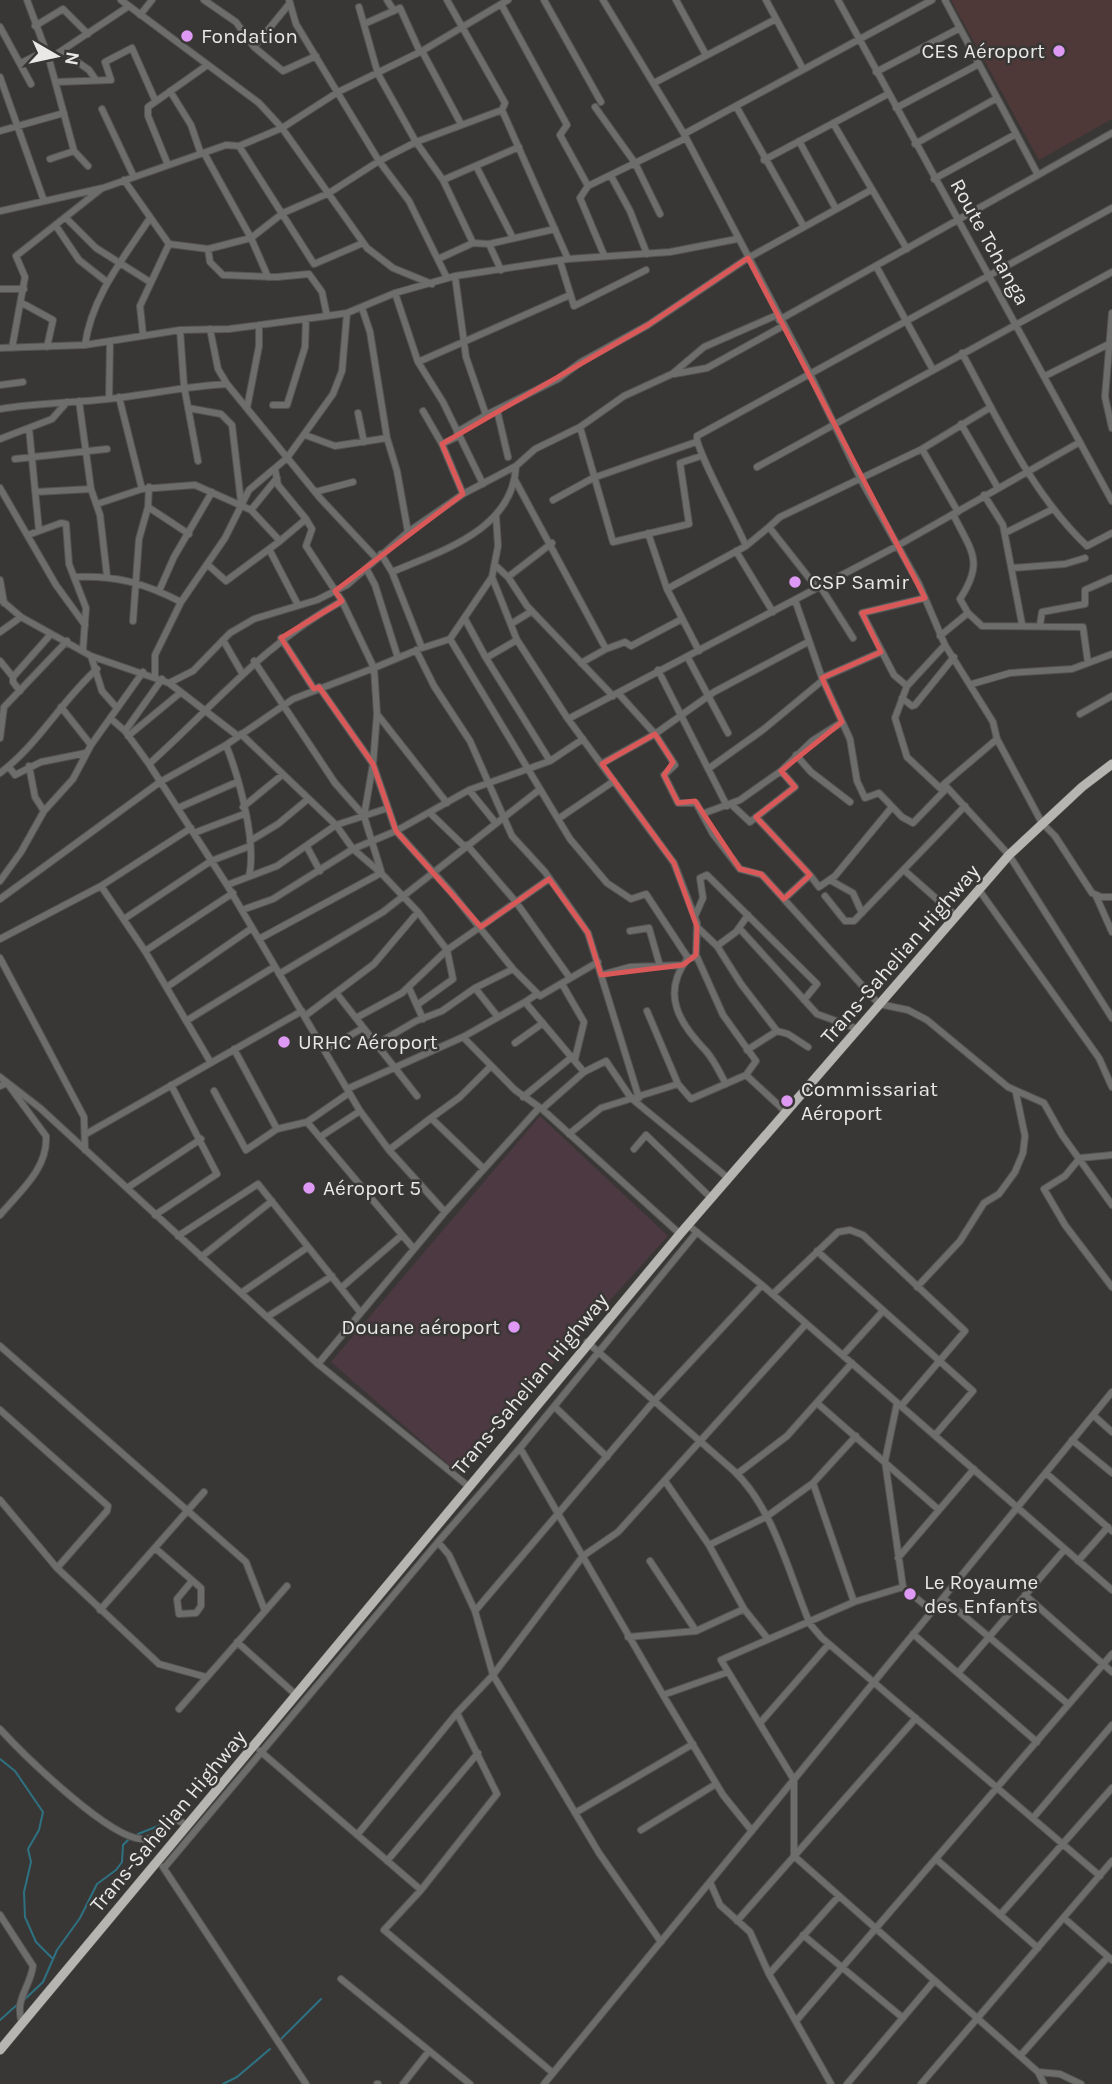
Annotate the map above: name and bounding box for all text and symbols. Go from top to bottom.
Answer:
north arrow [21,21,91,91]
place label: Fondation [201,24,298,48]
marker: Fondation [179,28,195,44]
place label: CES Aéroport [921,39,1045,63]
marker: CES Aéroport [1051,43,1067,59]
text: N [60,50,84,67]
street label: Route Tchanga [945,175,1035,309]
place label: CSP Samir [809,570,909,594]
marker: CSP Samir [787,574,803,590]
street label: Trans-Sahelian Highway [816,859,985,1049]
place label: URHC Aéroport [298,1030,438,1054]
marker: URHC Aéroport [276,1034,292,1050]
place label: Commissariat Aéroport [801,1077,938,1125]
marker: Commissariat Aéroport [779,1093,795,1109]
place label: Aéroport 5 [323,1176,421,1200]
marker: Aéroport 5 [301,1180,317,1196]
street label: Trans-Sahelian Highway [447,1288,613,1480]
place label: Douane aéroport [341,1315,500,1339]
marker: Douane aéroport [506,1319,522,1335]
place label: Le Royaume des Enfants [924,1570,1038,1618]
marker: Le Royaume des Enfants [902,1586,918,1602]
street label: Trans-Sahelian Highway [85,1725,251,1917]

